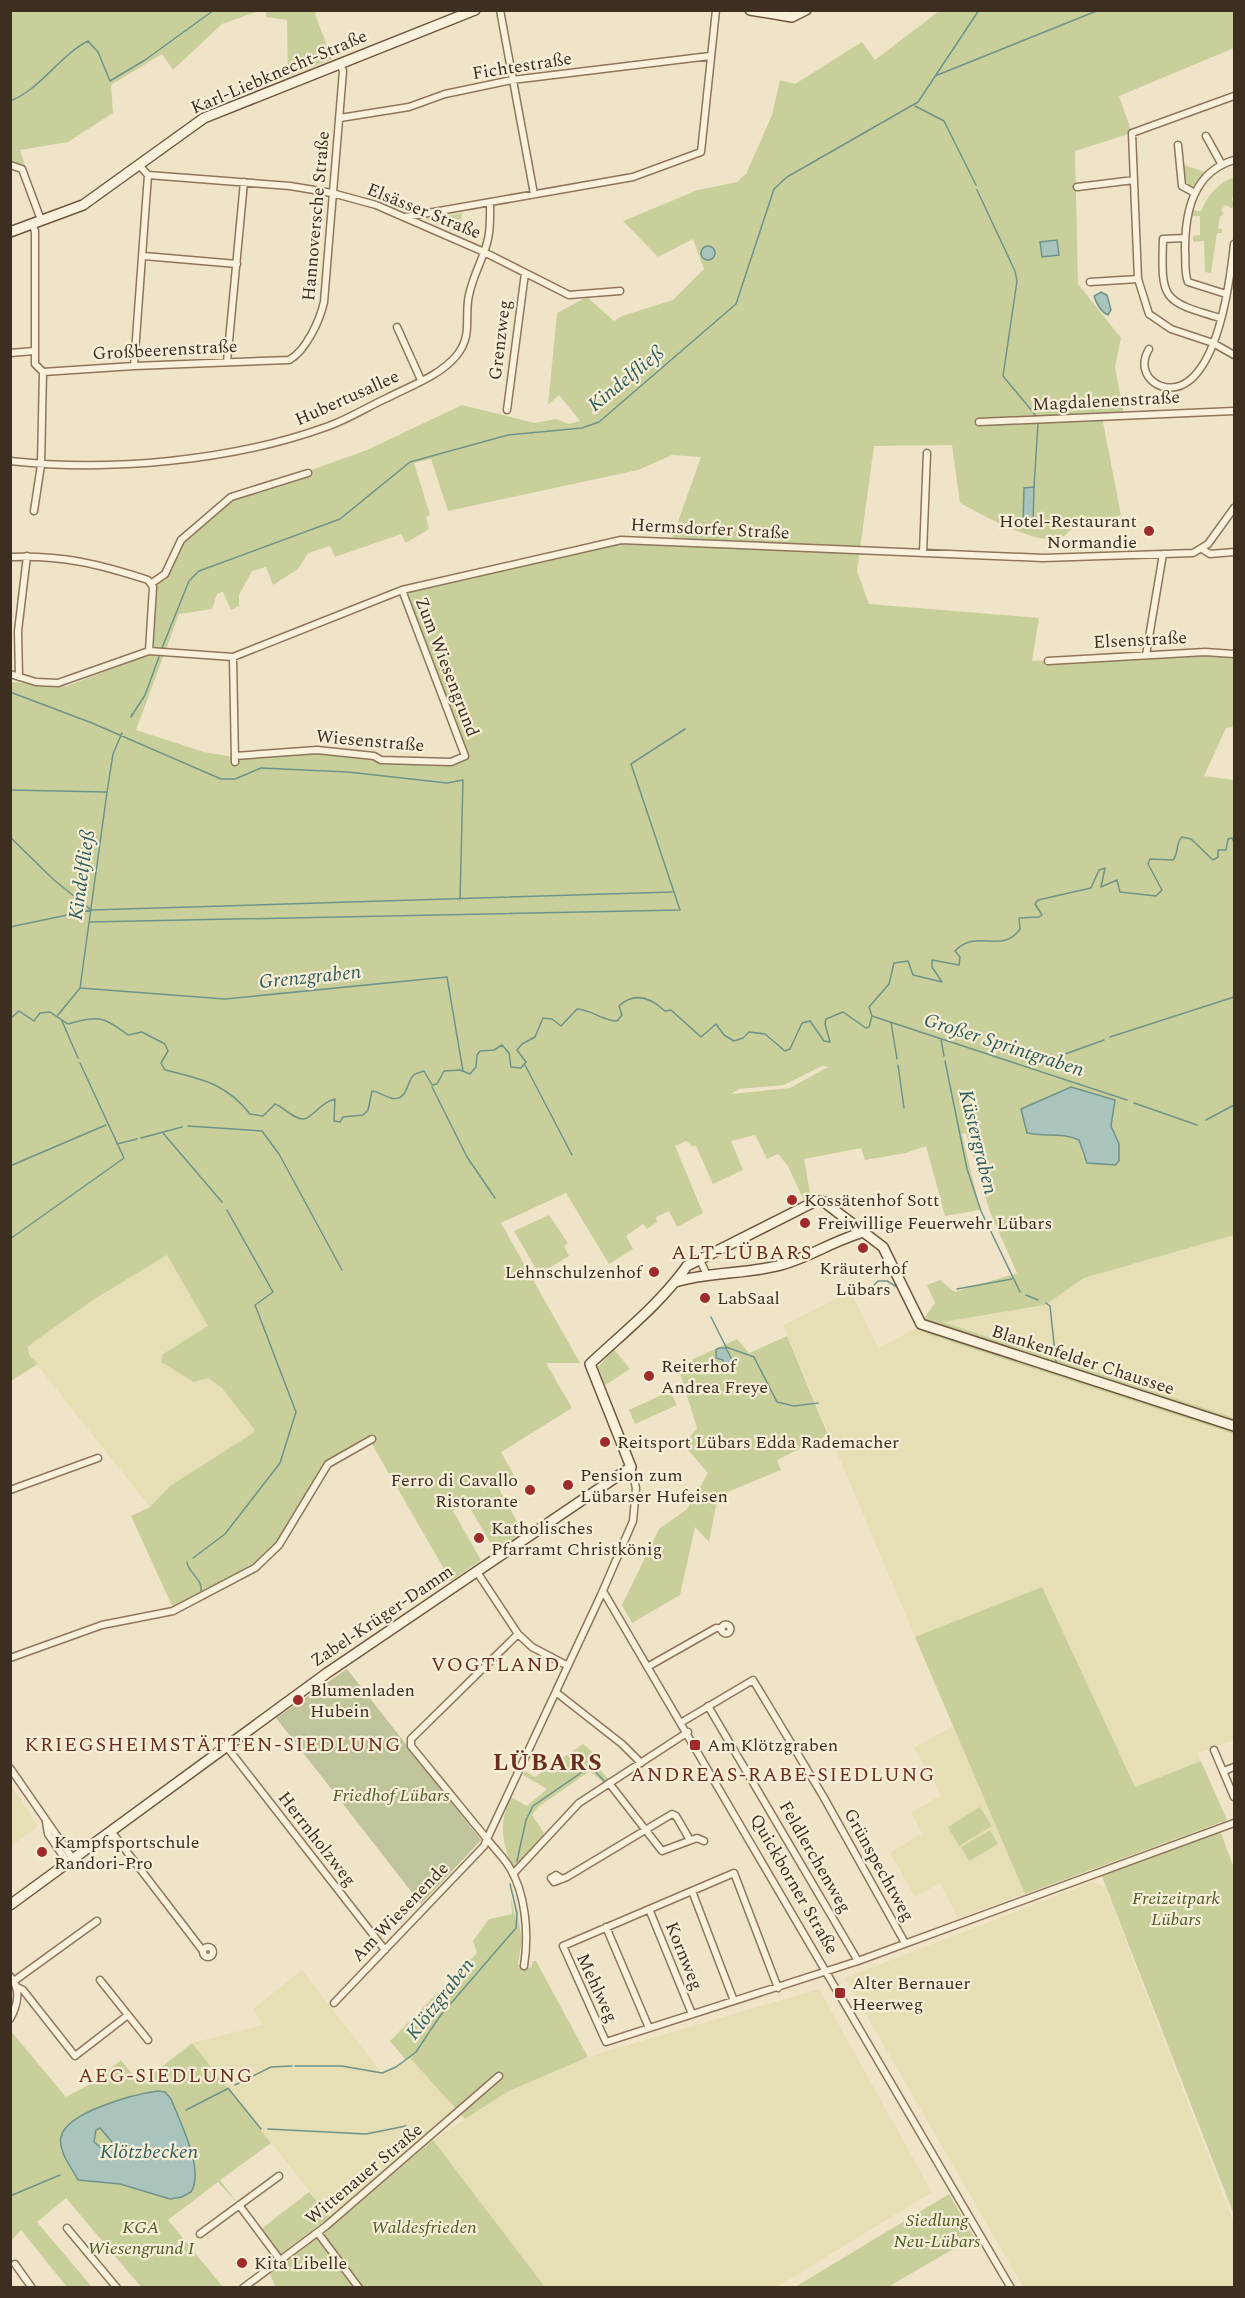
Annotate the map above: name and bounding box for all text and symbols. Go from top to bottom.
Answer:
street label: Karl-Liebknecht-Straße [187,23,371,121]
street label: Fichtestraße [470,45,574,87]
street label: Hannoversche Straße [295,130,337,302]
street label: Elsässer Straße [363,176,485,246]
street label: Grenzweg [482,298,518,382]
street label: Großbeerenstraße [92,333,238,367]
water label: Kindelfließ [581,338,671,419]
street label: Hubertusallee [291,363,403,433]
street label: Magdalenenstraße [1031,384,1181,418]
place label: Hotel-Restaurant Normandie [999,508,1137,556]
street label: Hermsdorfer Straße [630,511,790,547]
marker: Hotel-Restaurant Normandie [1142,524,1156,538]
street label: Zum Wiesengrund [408,593,486,741]
street label: Elsenstraße [1092,624,1188,656]
street label: Wiesenstraße [315,723,425,759]
water label: Kindelfließ [61,827,103,922]
water label: Grenzgraben [257,957,363,997]
water label: Großer Sprintgraben [920,1005,1088,1085]
water label: Küstergraben [951,1086,1006,1198]
place label: Kossätenhof Sott [804,1187,939,1214]
marker: Kossätenhof Sott [785,1193,799,1207]
place label: Freiwillige Feuerwehr Lübars [817,1210,1052,1237]
marker: Freiwillige Feuerwehr Lübars [798,1216,812,1230]
district label: ALT-LÜBARS [671,1238,813,1268]
marker: Kräuterhof Lübars [856,1241,870,1255]
place label: Kräuterhof Lübars [819,1255,909,1303]
place label: Lehnschulzenhof [505,1259,644,1286]
marker: Lehnschulzenhof [647,1265,661,1279]
place label: LabSaal [717,1285,780,1312]
marker: LabSaal [698,1291,712,1305]
street label: Blankenfelder Chaussee [988,1318,1178,1402]
place label: Reiterhof Andrea Freye [661,1353,768,1401]
marker: Reiterhof Andrea Freye [642,1369,656,1383]
place label: Reitsport Lübars Edda Rademacher [617,1429,899,1456]
marker: Reitsport Lübars Edda Rademacher [598,1435,612,1449]
place label: Pension zum Lübarser Hufeisen [580,1462,728,1510]
place label: Ferro di Cavallo Ristorante [391,1467,518,1515]
marker: Pension zum Lübarser Hufeisen [561,1478,575,1492]
marker: Ferro di Cavallo Ristorante [523,1483,537,1497]
place label: Katholisches Pfarramt Christkönig [491,1515,662,1563]
marker: Katholisches Pfarramt Christkönig [472,1531,486,1545]
street label: Zabel-Krüger-Damm [305,1558,459,1674]
district label: VOGTLAND [431,1650,561,1680]
place label: Blumenladen Hubein [310,1677,415,1725]
marker: Blumenladen Hubein [291,1693,305,1707]
district label: KRIEGSHEIMSTÄTTEN-SIEDLUNG [24,1730,402,1760]
place label: Am Klötzgraben [707,1732,838,1759]
marker: Am Klötzgraben [688,1738,702,1752]
district label: LÜBARS [493,1745,603,1781]
district label: ANDREAS-RABE-SIEDLUNG [630,1760,936,1790]
park label: Friedhof Lübars [332,1782,450,1809]
street label: Herrnholzweg [271,1786,363,1892]
street label: Feldlerchenweg [772,1796,858,1918]
street label: Grünspechtweg [837,1803,921,1927]
street label: Quickborner Straße [743,1809,845,1959]
place label: Kampfsportschule Randori-Pro [54,1829,200,1877]
marker: Kampfsportschule Randori-Pro [35,1845,49,1859]
street label: Am Wiesenende [345,1856,455,1968]
park label: Freizeitpark Lübars [1132,1885,1221,1933]
street label: Kornweg [658,1918,710,1994]
street label: Mehlweg [569,1949,625,2027]
water label: Klötzgraben [398,1951,482,2047]
place label: Alter Bernauer Heerweg [852,1970,970,2018]
marker: Alter Bernauer Heerweg [833,1986,847,2000]
district label: AEG-SIEDLUNG [78,2061,254,2091]
street label: Wittenauer Straße [299,2117,429,2231]
water label: Klötzbecken [100,2137,199,2167]
park label: Siedlung Neu-Lübars [894,2207,981,2255]
park label: KGA Wiesengrund I [88,2214,195,2262]
park label: Waldesfrieden [371,2214,477,2241]
place label: Kita Libelle [254,2250,347,2277]
marker: Kita Libelle [235,2256,249,2270]

